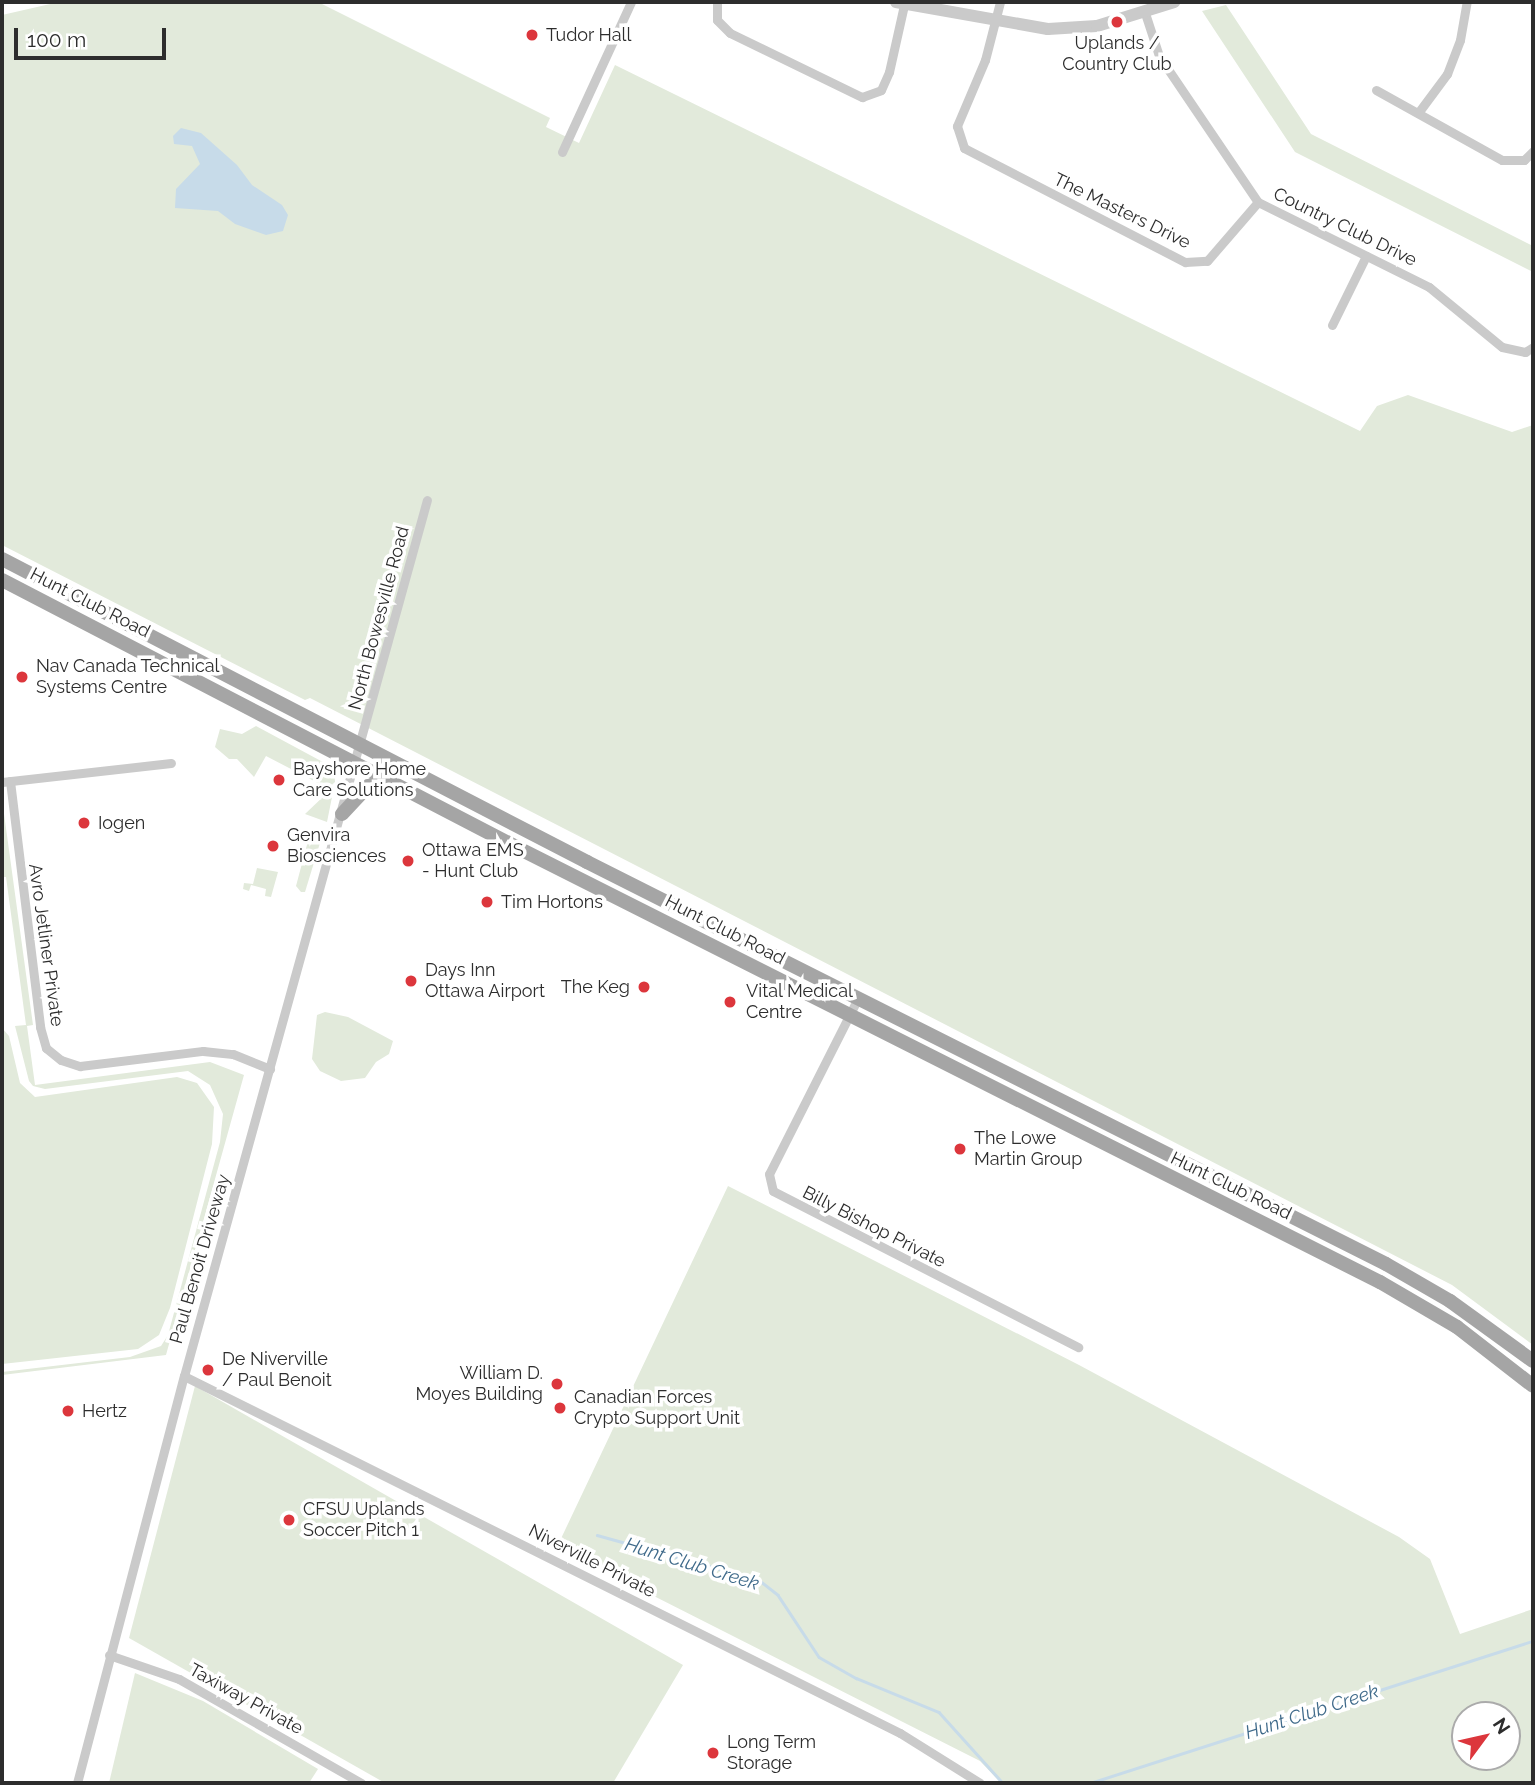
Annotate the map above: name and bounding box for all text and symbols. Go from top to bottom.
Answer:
scale bar [18,14,170,58]
marker: Uplands / Country Club [1109,14,1125,30]
place label: Tudor Hall [546,24,632,46]
text: 100 m [27,27,86,52]
marker: Tudor Hall [524,27,540,43]
place label: Uplands / Country Club [1062,33,1172,76]
street label: The Masters Drive [1050,168,1194,254]
street label: Country Club Drive [1270,183,1420,271]
street label: North Bowesville Road [344,524,414,712]
street label: Hunt Club Road [26,563,154,643]
place label: Nav Canada Technical Systems Centre [36,656,220,698]
marker: Nav Canada Technical Systems Centre [14,669,30,685]
place label: Bayshore Home Care Solutions [293,759,426,802]
marker: Bayshore Home Care Solutions [271,772,287,788]
place label: Iogen [98,812,145,834]
marker: Iogen [76,815,92,831]
place label: Genvira Biosciences [287,825,386,868]
marker: Genvira Biosciences [265,838,281,854]
place label: Ottawa EMS - Hunt Club [422,840,524,882]
marker: Ottawa EMS - Hunt Club [400,853,416,869]
street label: Avro Jetliner Private [24,862,68,1028]
street label: Hunt Club Road [661,890,789,970]
place label: Tim Hortons [501,891,603,913]
marker: Tim Hortons [479,894,495,910]
place label: Days Inn Ottawa Airport [425,960,545,1002]
marker: Days Inn Ottawa Airport [403,973,419,989]
place label: The Keg [561,976,630,998]
marker: The Keg [636,979,652,995]
place label: Vital Medical Centre [746,981,853,1024]
marker: Vital Medical Centre [720,992,740,1012]
place label: The Lowe Martin Group [974,1128,1082,1170]
marker: The Lowe Martin Group [952,1141,968,1157]
street label: Hunt Club Road [1167,1147,1295,1225]
street label: Paul Benoit Driveway [165,1172,235,1346]
street label: Billy Bishop Private [799,1181,949,1273]
place label: De Niverville / Paul Benoit [222,1349,332,1392]
marker: De Niverville / Paul Benoit [200,1362,216,1378]
place label: William D. Moyes Building [415,1363,543,1406]
marker: William D. Moyes Building [549,1376,565,1392]
place label: Canadian Forces Crypto Support Unit [574,1387,740,1430]
place label: Hertz [82,1400,127,1422]
marker: Canadian Forces Crypto Support Unit [552,1400,568,1416]
marker: Hertz [60,1403,76,1419]
place label: CFSU Uplands Soccer Pitch 1 [303,1499,424,1542]
marker: CFSU Uplands Soccer Pitch 1 [281,1512,297,1528]
street label: Niverville Private [525,1520,659,1602]
water label: Hunt Club Creek [622,1533,762,1595]
street label: Taxiway Private [185,1659,307,1739]
water label: Hunt Club Creek [1242,1680,1382,1744]
north arrow [1451,1701,1521,1771]
text: N [1489,1714,1515,1738]
place label: Long Term Storage [727,1732,817,1774]
marker: Long Term Storage [705,1745,721,1761]

